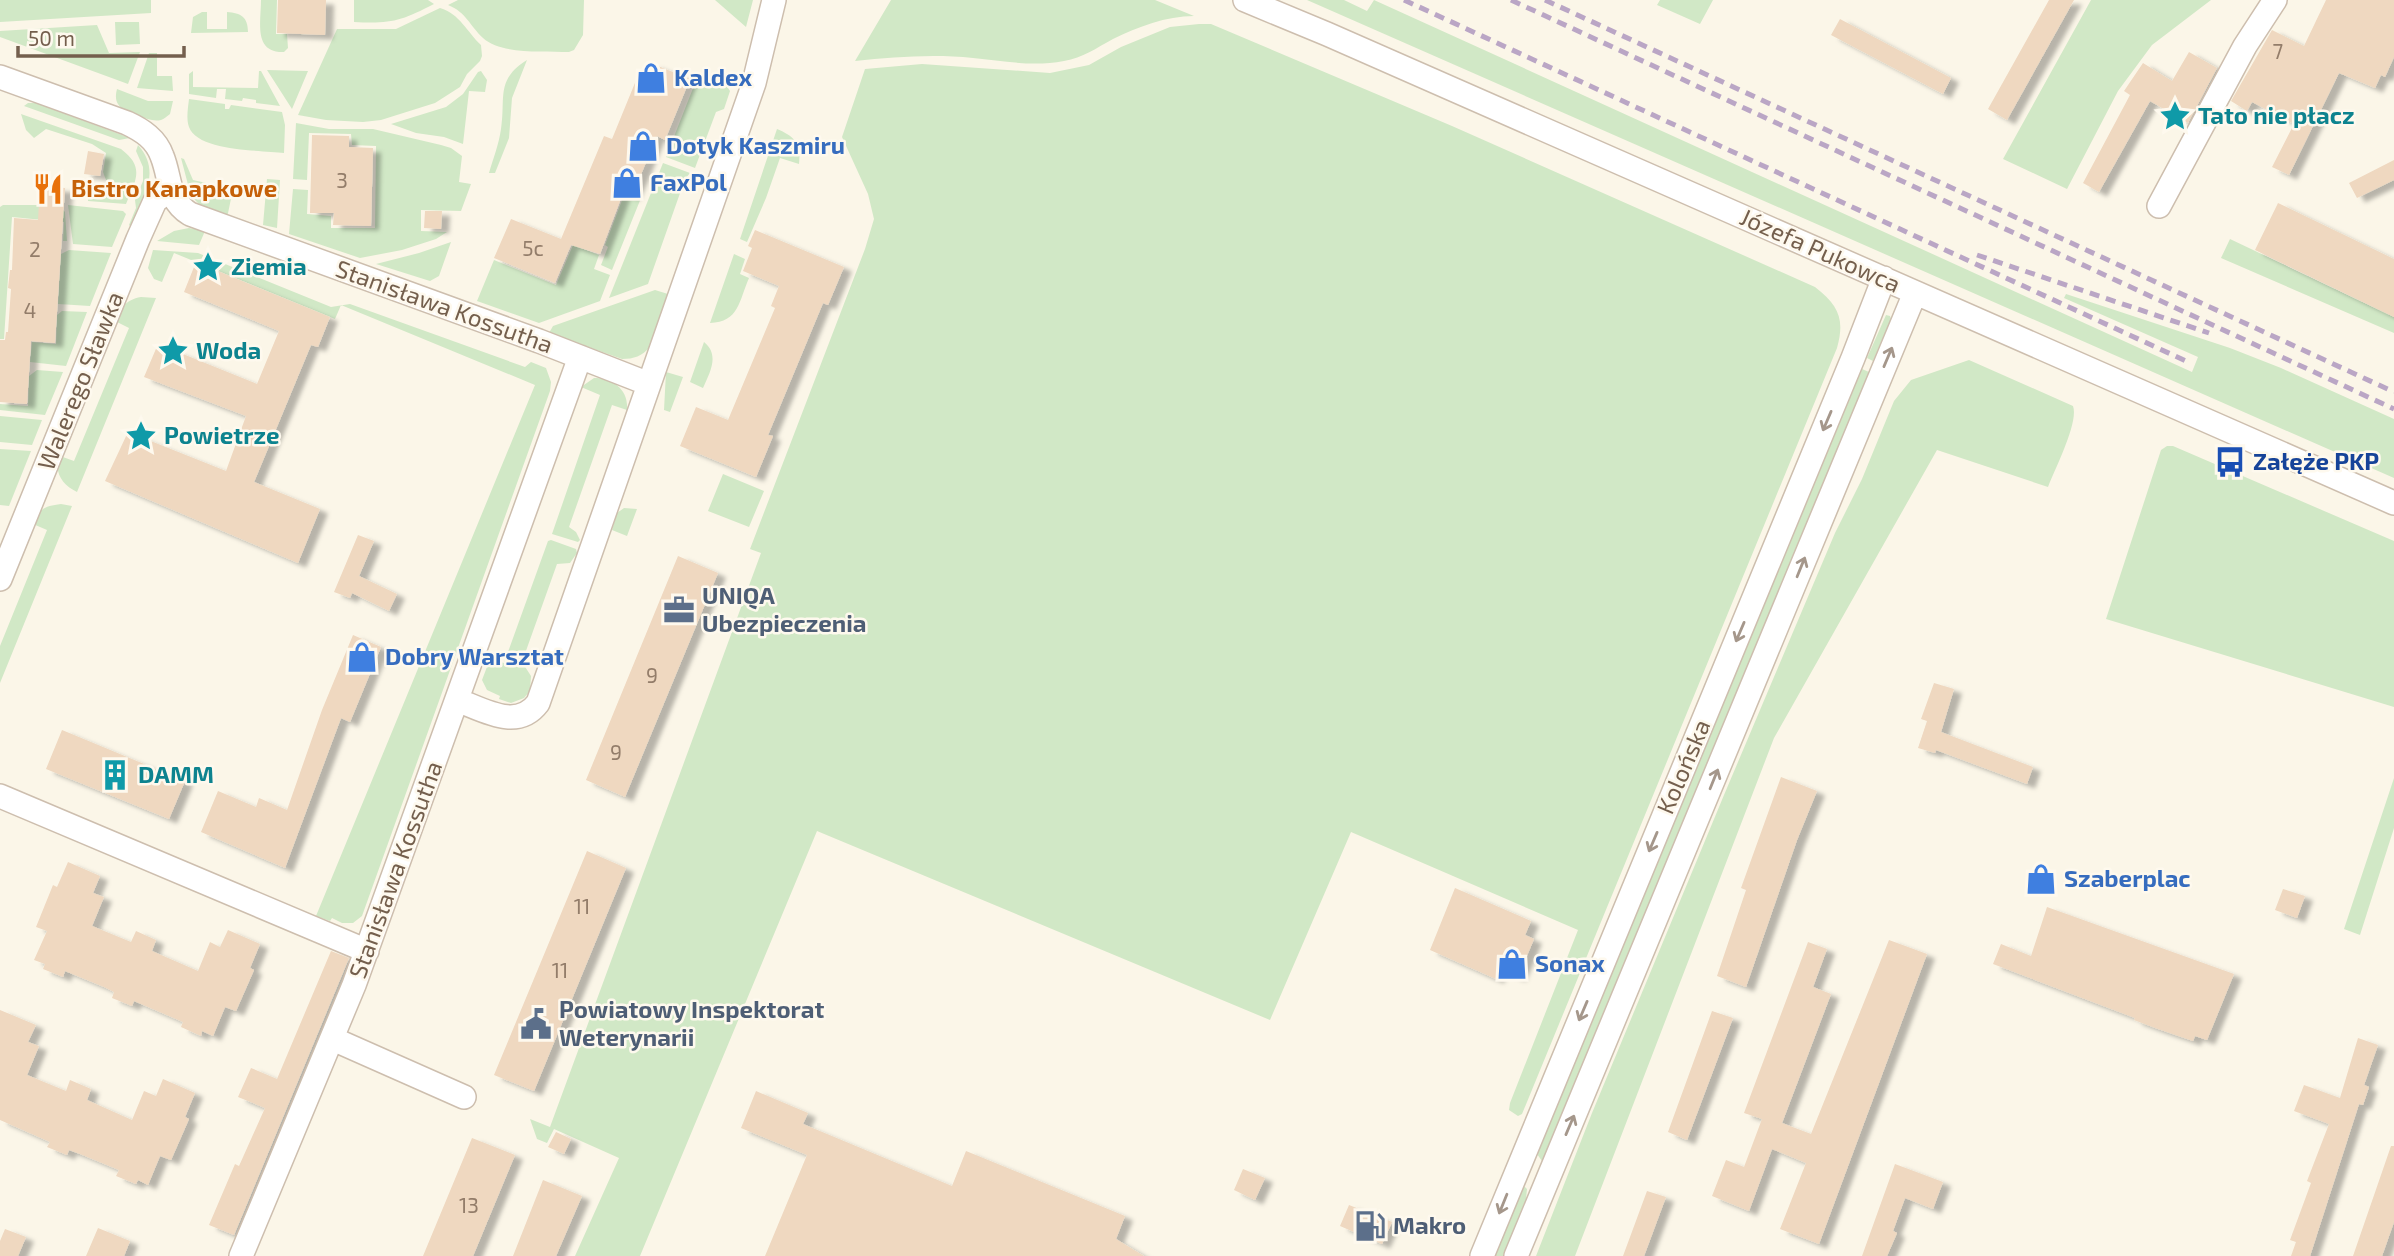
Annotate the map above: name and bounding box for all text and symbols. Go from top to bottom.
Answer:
scale bar [18,14,184,58]
text: 50 m [28,25,75,50]
house number: 7 [2273,38,2284,63]
shop icon: Kaldex [634,61,668,95]
place label: Kaldex [674,62,753,91]
place icon: Tato nie płacz [2158,99,2192,133]
place label: Tato nie płacz [2198,100,2355,129]
shop icon: Dotyk Kaszmiru [626,129,660,163]
place label: Dotyk Kaszmiru [666,130,845,159]
shop icon: FaxPol [610,166,644,200]
house number: 3 [336,167,348,192]
place label: FaxPol [650,167,727,196]
restaurant icon: Bistro Kanapkowe [31,172,65,206]
place label: Bistro Kanapkowe [71,173,277,202]
street label: Józefa Pukowca [1736,201,1905,298]
house number: 5c [522,235,544,260]
house number: 2 [29,236,41,261]
place icon: Ziemia [191,250,225,284]
place label: Ziemia [231,251,307,280]
street label: Stanisława Kossutha [332,253,557,358]
street label: Walerego Sławka [31,287,129,474]
house number: 4 [24,297,36,322]
place icon: Woda [156,334,190,368]
place label: Woda [196,335,261,364]
one-way arrow [1882,347,1895,368]
one-way arrow [1820,410,1833,432]
place icon: Powietrze [124,419,158,453]
place label: Powietrze [164,420,280,449]
bus stop icon: Załęże PKP [2213,445,2247,479]
place label: Załęże PKP [2253,446,2379,475]
one-way arrow [1796,557,1809,579]
place label: UNIQA Ubezpieczenia [702,580,866,637]
office icon: UNIQA Ubezpieczenia [662,593,696,627]
one-way arrow [1733,620,1746,642]
shop icon: Dobry Warsztat [345,640,379,674]
place label: Dobry Warsztat [385,641,564,670]
house number: 9 [646,662,658,687]
street label: Kolońska [1650,715,1715,818]
house number: 9 [610,739,622,764]
street label: Stanisława Kossutha [342,757,447,982]
building icon: DAMM [98,758,132,792]
place label: DAMM [138,759,214,788]
one-way arrow [1708,769,1721,791]
one-way arrow [1645,830,1658,852]
shop icon: Szaberplac [2024,862,2058,896]
place label: Szaberplac [2064,863,2191,892]
house number: 11 [574,893,590,918]
shop icon: Sonax [1495,947,1529,981]
place label: Sonax [1535,948,1605,977]
house number: 11 [552,957,568,982]
place label: Powiatowy Inspektorat Weterynarii [559,994,824,1051]
one-way arrow [1575,1000,1588,1021]
public building icon: Powiatowy Inspektorat Weterynarii [519,1007,553,1041]
one-way arrow [1564,1115,1577,1137]
house number: 13 [459,1192,479,1217]
one-way arrow [1496,1192,1509,1214]
fuel station icon: Makro [1353,1209,1387,1243]
place label: Makro [1393,1210,1466,1239]

